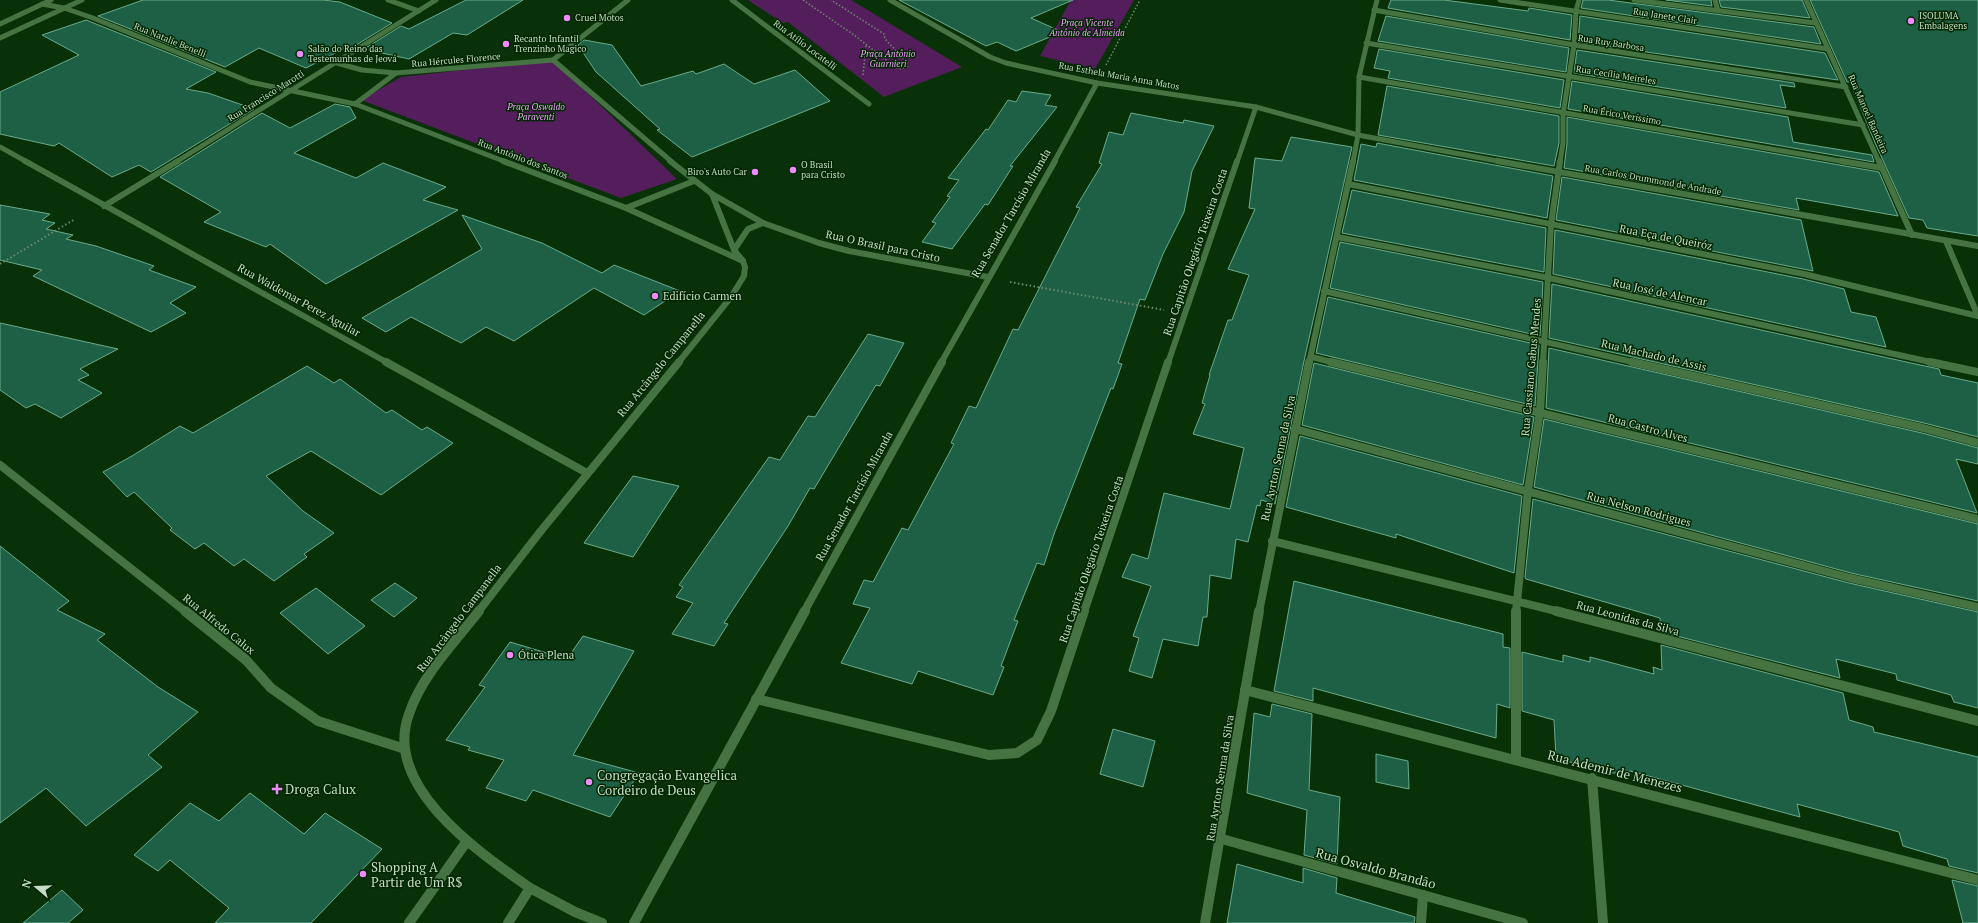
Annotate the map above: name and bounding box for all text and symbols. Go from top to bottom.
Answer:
street label: Rua Janete Clair [1632,5,1698,27]
place label: ISOLUMA Embalagens [1919,10,1967,32]
place label: Cruel Motos [575,12,624,24]
marker: Cruel Motos [562,13,572,23]
marker: ISOLUMA Embalagens [1906,16,1916,26]
street label: Rua Atílio Locatelli [771,17,839,73]
park label: Praça Vicente Antônio de Almeida [1048,17,1125,39]
street label: Rua Natalie Benelli [132,20,208,60]
street label: Rua Ruy Barbosa [1577,32,1646,54]
place label: Recanto Infantil Trenzinho Magico [514,33,586,55]
marker: Recanto Infantil Trenzinho Magico [501,39,511,49]
place label: Salão do Reino das Testemunhas de Jeová [308,43,397,65]
park label: Praça Antônio Guarnieri [860,48,916,70]
marker: Salão do Reino das Testemunhas de Jeová [295,49,305,59]
street label: Rua Hércules Florence [411,50,501,70]
street label: Rua Esthela Maria Anna Matos [1058,59,1180,93]
street label: Rua Cecília Meireles [1575,63,1657,87]
street label: Rua Francisco Marotti [226,67,307,124]
street label: Rua Manoel Bandeira [1845,73,1891,156]
park label: Praça Oswaldo Paraventi [506,101,565,123]
street label: Rua Érico Veríssimo [1582,102,1662,128]
street label: Rua Antônio dos Santos [476,136,570,182]
street label: Rua Senador Tarcísio Miranda [968,146,1054,280]
place label: O Brasil para Cristo [801,159,845,181]
street label: Rua Carlos Drummond de Andrade [1584,162,1723,198]
marker: O Brasil para Cristo [788,165,798,175]
place label: Biro's Auto Car [687,166,748,178]
street label: Rua Capitão Olegário Teixeira Costa [1160,166,1230,337]
marker: Biro's Auto Car [750,167,760,177]
street label: Rua Eça de Queiróz [1618,221,1714,253]
street label: Rua O Brasil para Cristo [824,227,942,265]
street label: Rua Waldemar Perez Aguilar [235,260,364,340]
street label: Rua José de Alencar [1611,275,1709,309]
place label: Edifício Carmen [663,289,742,303]
marker: Edifício Carmen [650,291,660,301]
street label: Rua Cassiano Gabus Mendes [1518,297,1544,437]
street label: Rua Arcângelo Campanella [614,308,708,420]
street label: Rua Machado de Assis [1600,336,1708,374]
street label: Rua Ayrton Senna da Silva [1258,394,1298,522]
street label: Rua Castro Alves [1606,411,1690,445]
street label: Rua Senador Tarcísio Miranda [812,428,896,563]
street label: Rua Capitão Olegário Teixeira Costa [1056,473,1126,644]
street label: Rua Nelson Rodrigues [1585,488,1693,530]
street label: Rua Arcângelo Campanella [414,561,505,675]
street label: Rua Alfredo Calux [180,591,258,657]
street label: Rua Leonidas da Silva [1575,598,1681,639]
place label: Ótica Plena [518,648,575,662]
marker: Ótica Plena [505,650,515,660]
street label: Rua Ayrton Senna da Silva [1203,713,1237,842]
street label: Rua Ademir de Menezes [1546,746,1684,796]
place label: Congregação Evangelica Cordeiro de Deus [597,766,737,799]
marker: Congregação Evangelica Cordeiro de Deus [584,777,594,787]
place label: Droga Calux [285,780,356,798]
marker: Droga Calux [272,784,282,794]
street label: Rua Osvaldo Brandão [1314,843,1438,893]
place label: Shopping A Partir de Um R$ [371,858,462,891]
north arrow [16,867,56,907]
marker: Shopping A Partir de Um R$ [358,869,368,879]
text: N [19,877,35,890]

